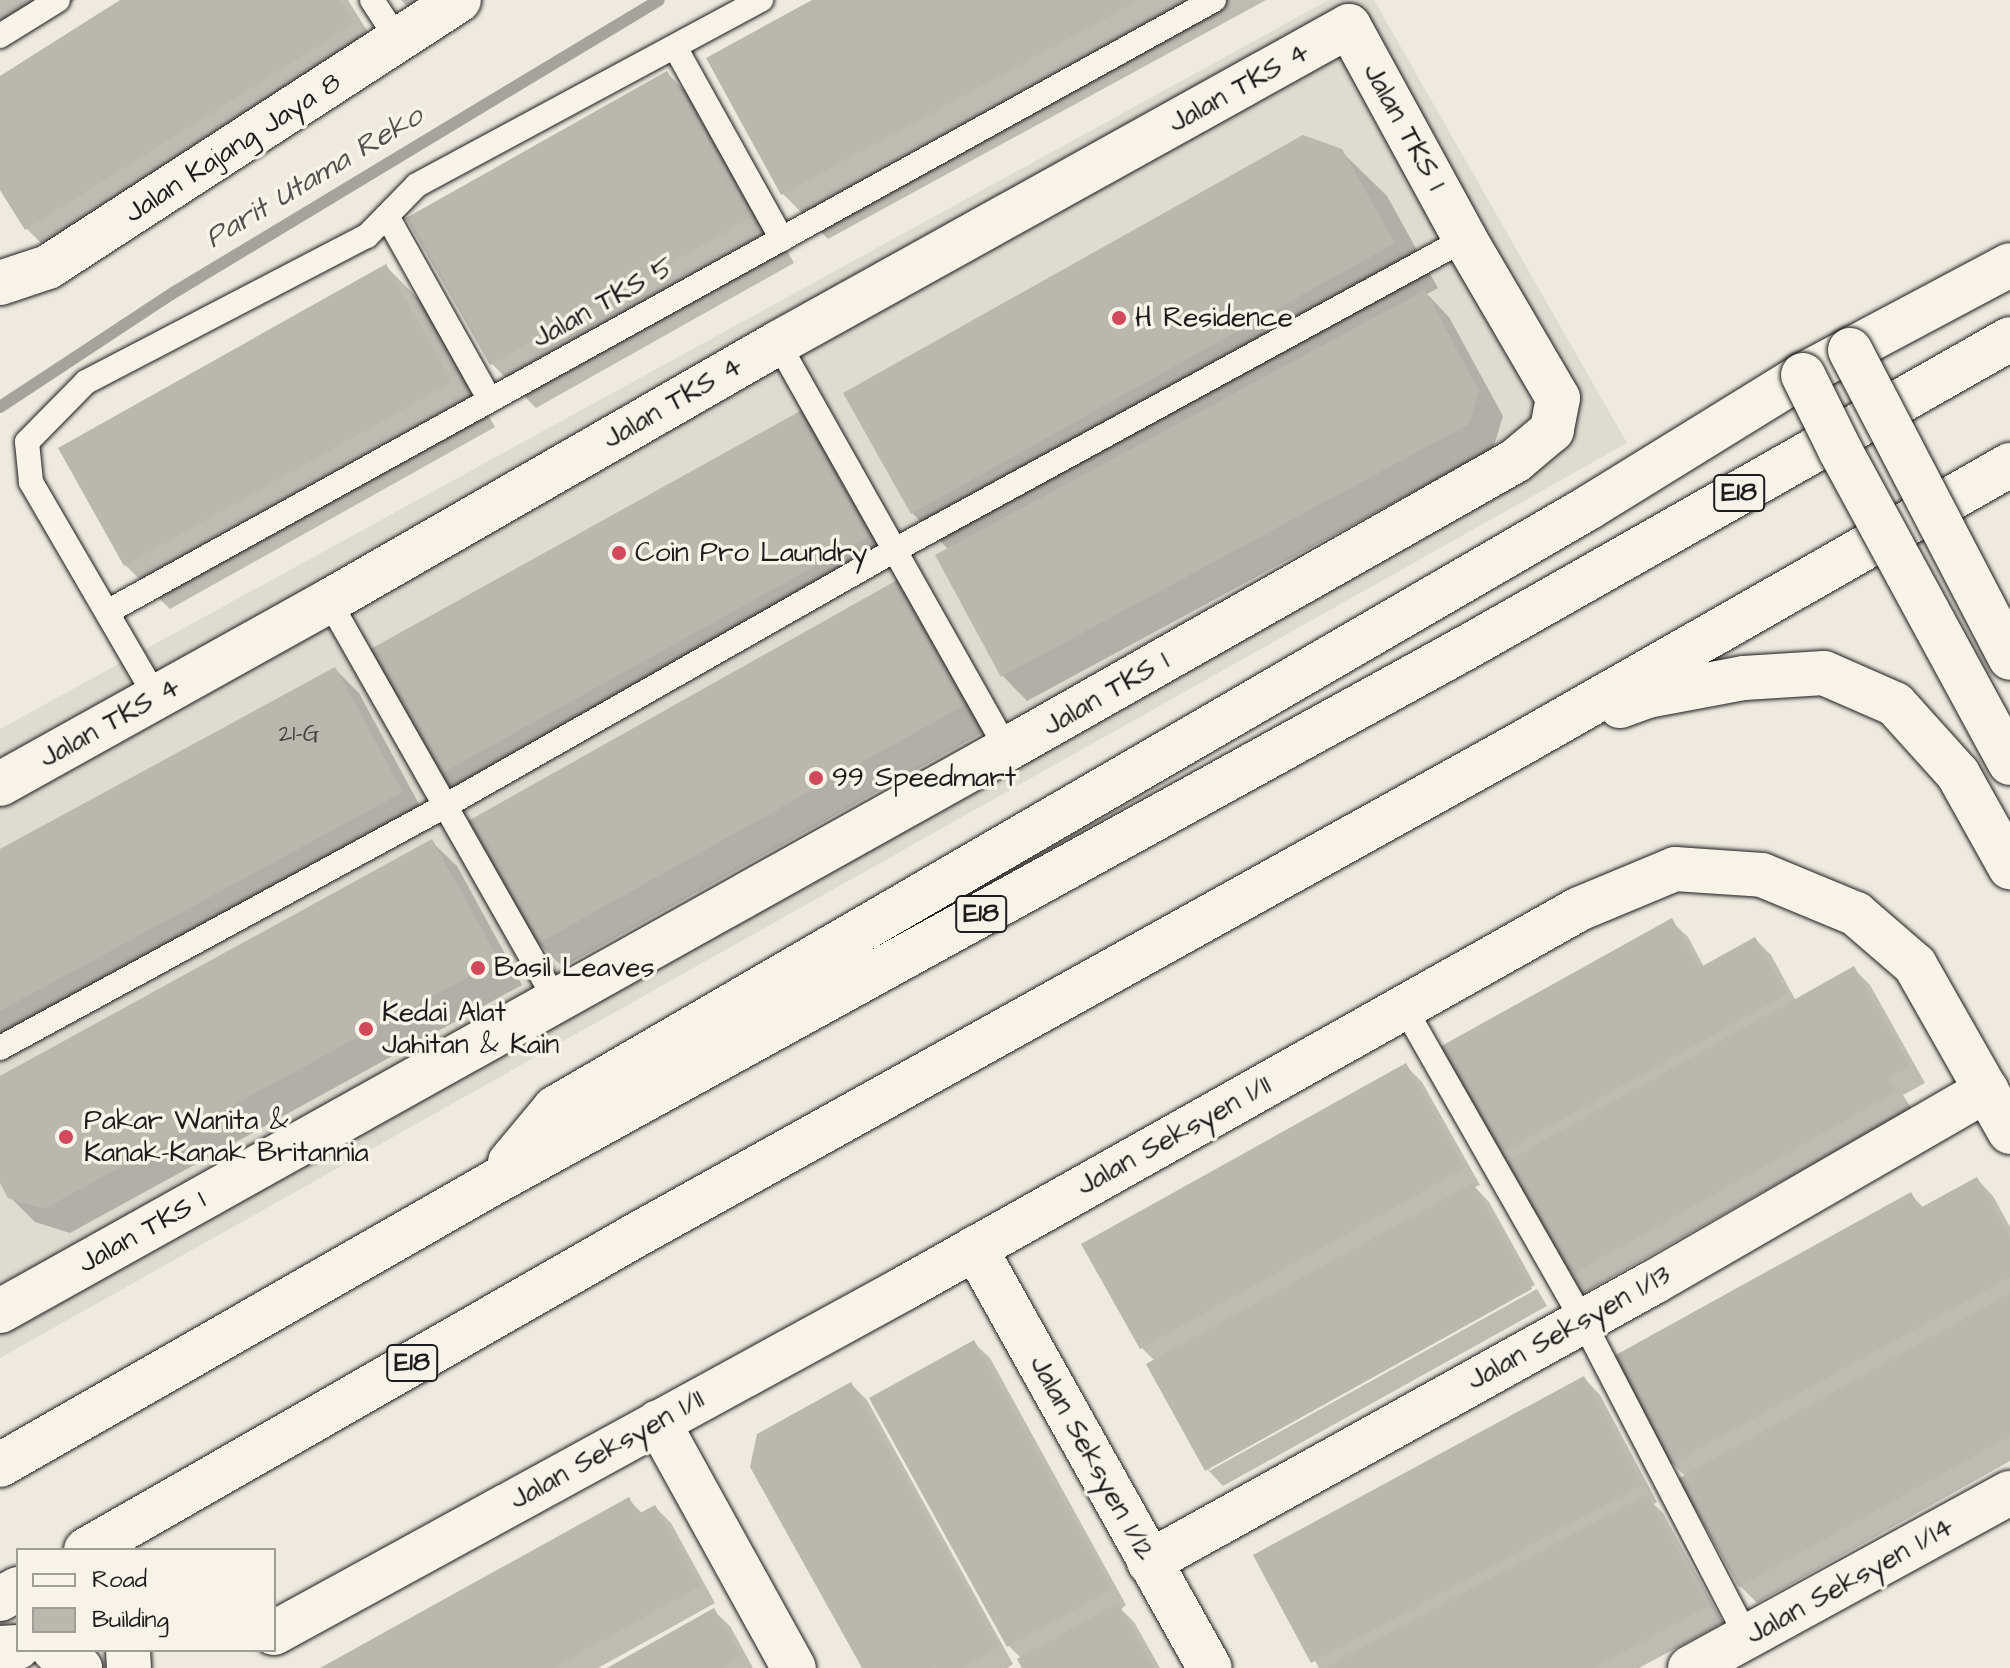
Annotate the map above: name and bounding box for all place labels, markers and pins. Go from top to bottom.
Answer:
place label: H Residence [1135,301,1293,335]
marker: H Residence [1110,309,1128,327]
place label: Coin Pro Laundry [635,536,867,570]
marker: Coin Pro Laundry [610,544,628,562]
place label: 99 Speedmart [832,761,1016,795]
marker: 99 Speedmart [807,769,825,787]
place label: Basil Leaves [494,951,655,985]
marker: Basil Leaves [469,959,487,977]
place label: Kedai Alat Jahitan & Kain [382,996,559,1062]
marker: Kedai Alat Jahitan & Kain [357,1020,375,1038]
place label: Pakar Wanita & Kanak-Kanak Britannia [84,1104,369,1170]
marker: Pakar Wanita & Kanak-Kanak Britannia [55,1126,77,1148]

